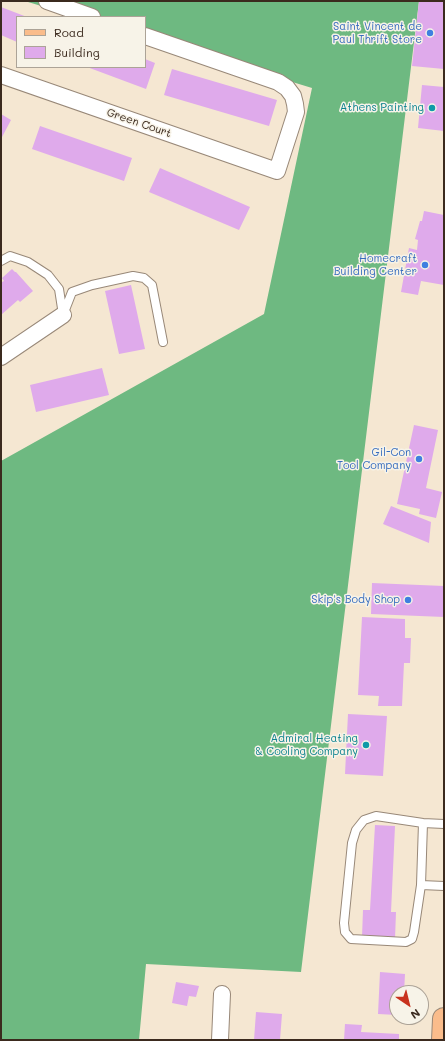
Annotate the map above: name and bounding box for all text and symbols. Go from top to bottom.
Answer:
legend [16,16,146,68]
place label: Saint Vincent de Paul Thrift Store [332,20,422,46]
text: Road [54,24,84,40]
marker: Saint Vincent de Paul Thrift Store [425,28,435,38]
text: Building [54,44,100,60]
place label: Athens Painting [340,101,424,115]
marker: Athens Painting [427,103,437,113]
street label: Green Court [105,106,173,140]
place label: Homecraft Building Center [334,252,417,278]
marker: Homecraft Building Center [420,260,430,270]
place label: Gil-Con Tool Company [337,446,411,472]
marker: Gil-Con Tool Company [414,454,424,464]
place label: Skip's Body Shop [311,593,400,607]
marker: Skip's Body Shop [403,595,413,605]
place label: Admiral Heating & Cooling Company [255,732,358,758]
marker: Admiral Heating & Cooling Company [361,740,371,750]
north arrow [389,985,429,1025]
text: N [408,1006,423,1023]

